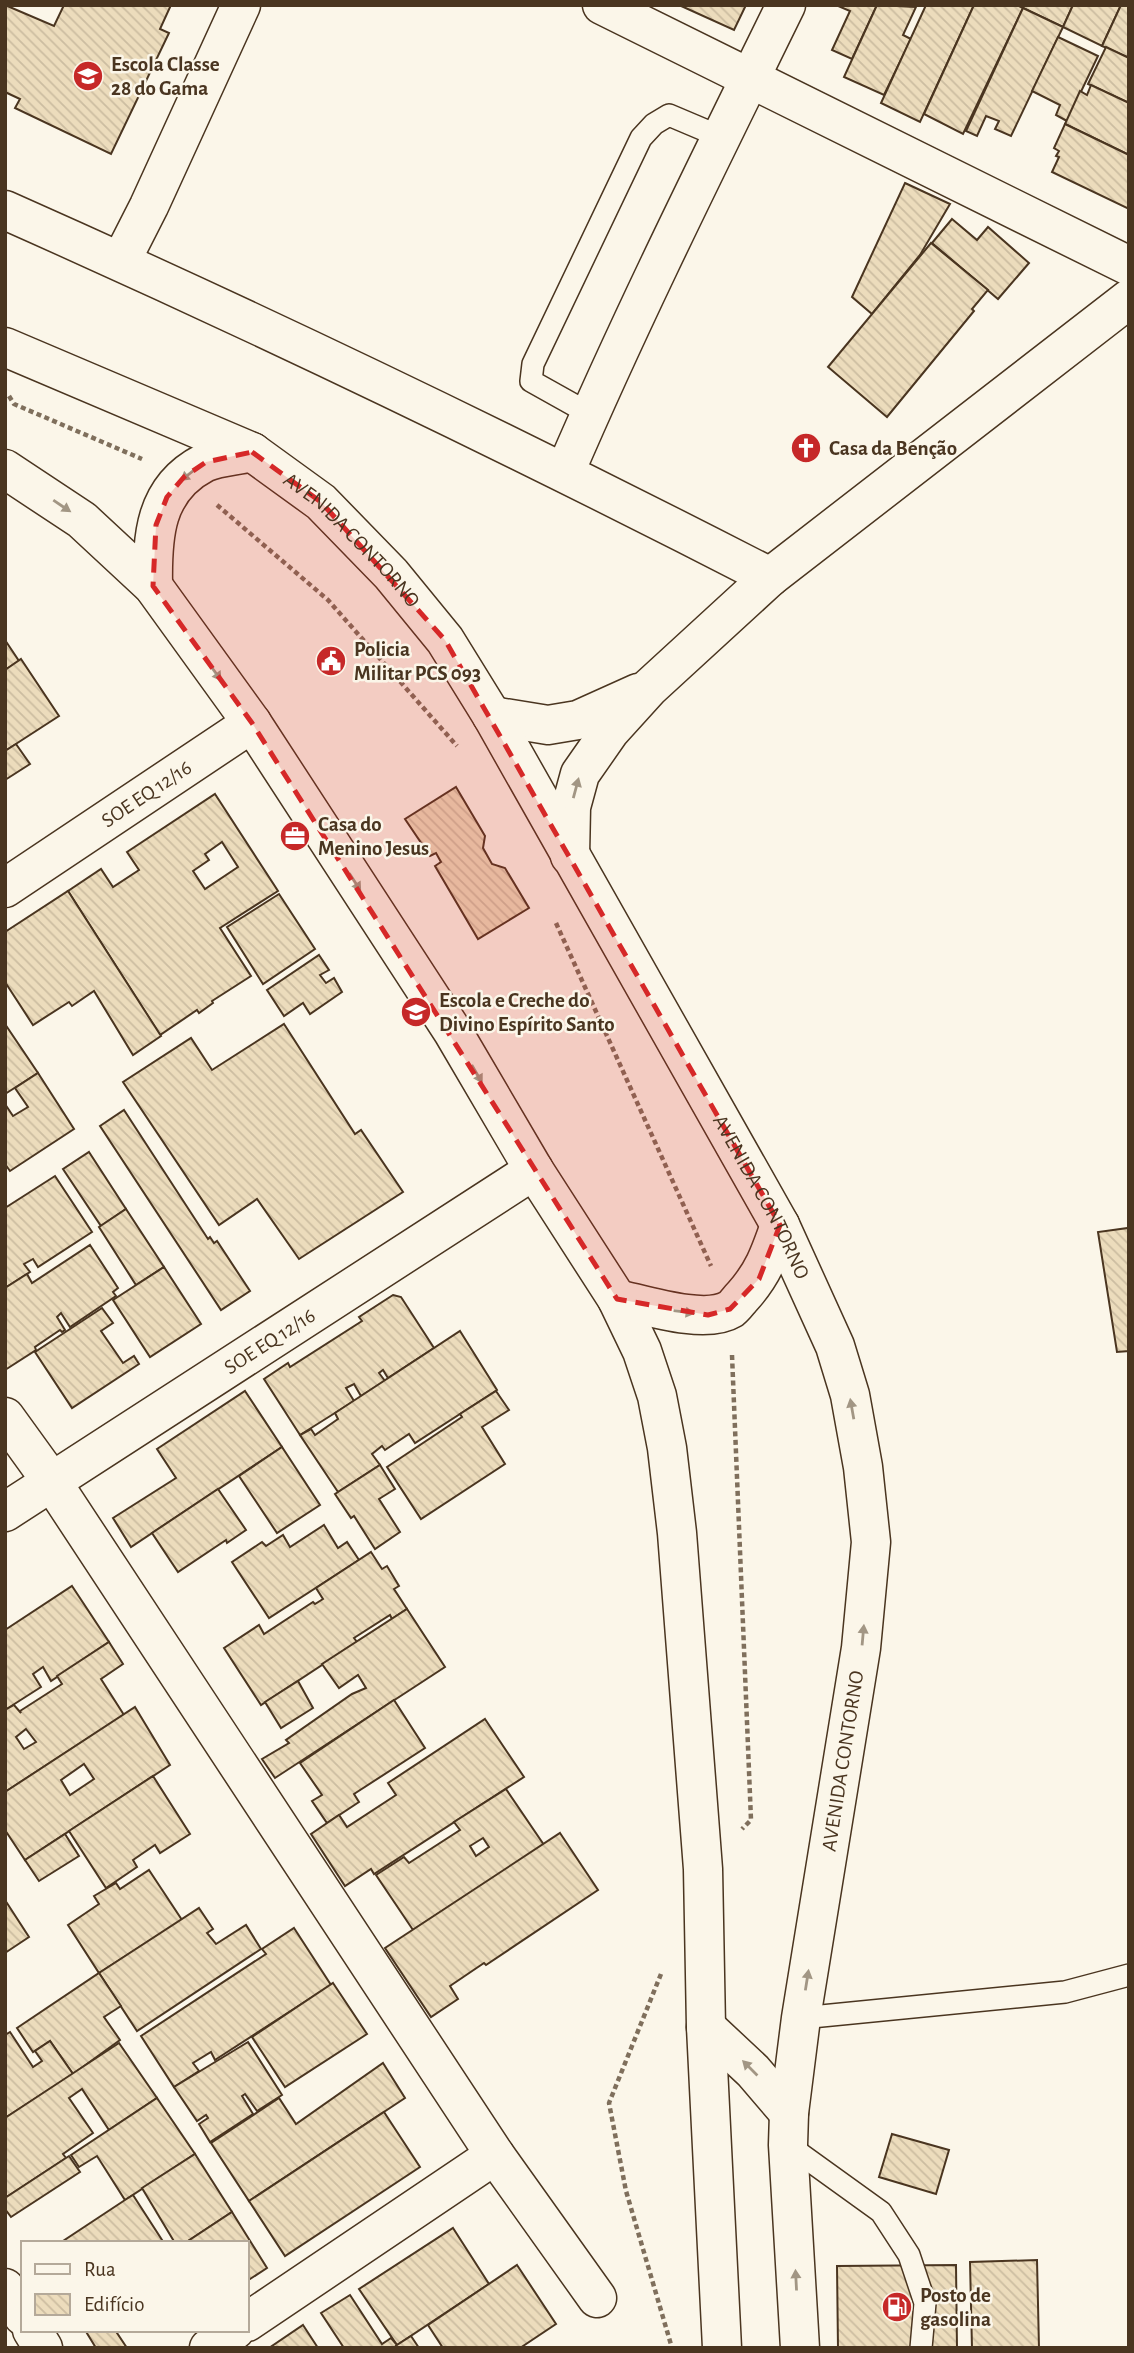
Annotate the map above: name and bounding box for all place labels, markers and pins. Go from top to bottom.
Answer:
place label: Escola Classe 28 do Gama [111,54,220,99]
school or university icon: Escola Classe 28 do Gama [71,59,105,93]
church icon: Casa da Benção [789,431,823,465]
place label: Casa da Benção [829,438,957,459]
place label: Policia Militar PCS 093 [354,639,481,684]
public building icon: Policia Militar PCS 093 [314,644,348,678]
place label: Casa do Menino Jesus [318,814,429,859]
office icon: Casa do Menino Jesus [278,819,312,853]
place label: Escola e Creche do Divino Espírito Santo [439,990,615,1035]
school or university icon: Escola e Creche do Divino Espírito Santo [399,995,433,1029]
place label: Posto de gasolina [920,2285,991,2330]
fuel station icon: Posto de gasolina [880,2290,914,2324]

